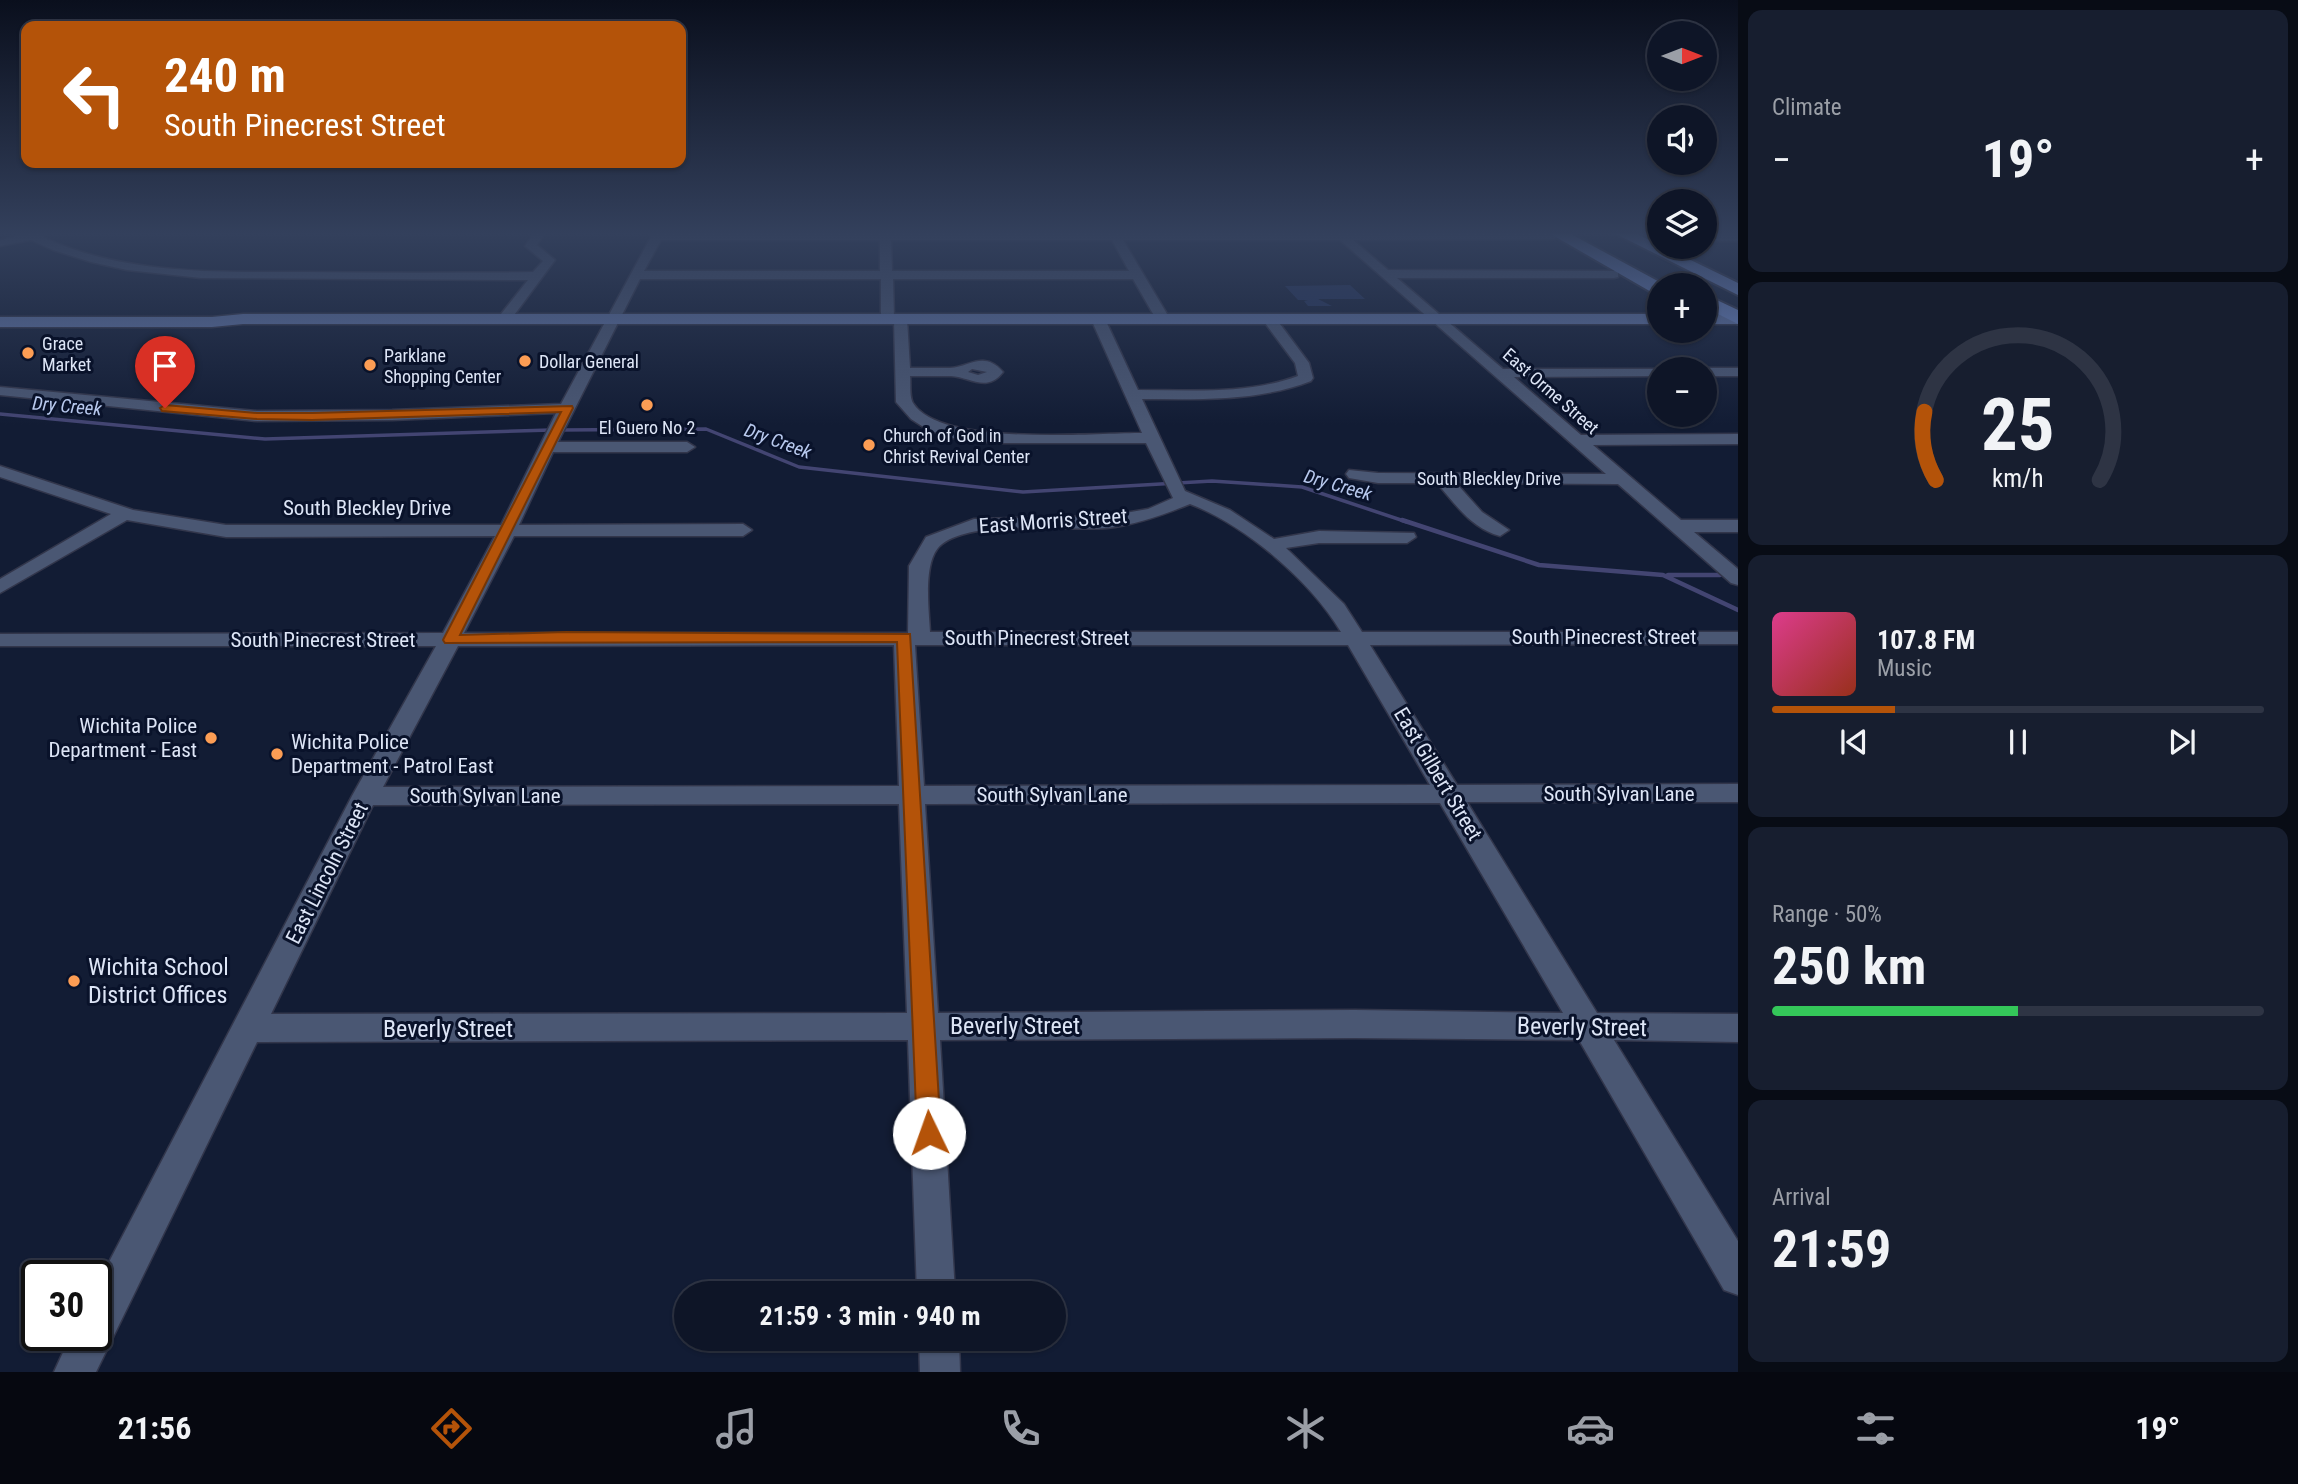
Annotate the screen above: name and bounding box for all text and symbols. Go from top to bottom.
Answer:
north arrow [1647,21,1717,91]
map controls [1647,21,1717,427]
text: 240 m [164,47,286,104]
icon: left [49,49,140,140]
text: Climate [1772,94,1842,121]
button: sound [1647,105,1717,175]
text: South Pinecrest Street [164,106,446,144]
text: 19° [1982,129,2054,190]
text: − [1772,138,1791,182]
text: + [2245,138,2264,182]
button: layers [1647,189,1717,259]
button: + [1647,273,1717,343]
place label: Grace Market [42,333,91,375]
pin [135,336,195,408]
street label: East Orme Street [1499,344,1603,438]
marker: Grace Market [20,345,36,361]
place label: Parklane Shopping Center [384,345,502,387]
icon: arrive [146,347,184,385]
place label: Dollar General [539,351,639,372]
marker: Dollar General [517,353,533,369]
marker: Parklane Shopping Center [362,357,378,373]
button: − [1647,357,1717,427]
text: 25 [1981,382,2055,468]
water label: Dry Creek [31,392,103,421]
marker: El Guero No 2 [639,397,655,413]
place label: El Guero No 2 [599,417,695,438]
water label: Dry Creek [741,418,815,464]
place label: Church of God in Christ Revival Center [883,425,1030,467]
marker: Church of God in Christ Revival Center [861,437,877,453]
text: km/h [1992,463,2044,492]
water label: Dry Creek [1301,464,1375,506]
street label: South Bleckley Drive [1417,468,1561,489]
street label: South Bleckley Drive [283,496,451,520]
street label: East Morris Street [978,504,1128,538]
street label: South Pinecrest Street [1512,625,1696,649]
text: 107.8 FM [1877,625,1975,655]
street label: South Pinecrest Street [945,626,1129,650]
street label: South Pinecrest Street [231,628,415,652]
text: Music [1877,655,1932,682]
street label: East Gilbert Street [1389,703,1487,845]
place label: Wichita Police Department - East [48,714,197,762]
icon: previous [1835,723,1873,761]
icon: pause [1999,723,2037,761]
icon: next [2163,723,2201,761]
marker: Wichita Police Department - East [203,730,219,746]
place label: Wichita Police Department - Patrol East [291,730,494,778]
marker: Wichita Police Department - Patrol East [269,746,285,762]
street label: South Sylvan Lane [1543,782,1695,806]
street label: South Sylvan Lane [976,783,1128,807]
street label: South Sylvan Lane [409,784,561,808]
street label: East Lincoln Street [281,798,373,948]
text: Range · 50% [1772,901,1882,928]
text: 250 km [1772,936,1926,997]
place label: Wichita School District Offices [88,953,229,1009]
marker: Wichita School District Offices [66,973,82,989]
street label: Beverly Street [950,1012,1080,1040]
street label: Beverly Street [1517,1012,1647,1042]
street label: Beverly Street [383,1015,513,1043]
position arrow [892,1096,966,1170]
text: Arrival [1772,1184,1831,1211]
text: 21:59 [1772,1219,1891,1280]
speed limit sign: 30 [21,1260,112,1351]
text: 21:59 · 3 min · 940 m [760,1301,980,1331]
icon: directions [427,1404,476,1453]
icon: music [712,1404,761,1453]
icon: phone [996,1404,1045,1453]
icon: climate [1281,1404,1330,1453]
icon: car [1566,1404,1615,1453]
icon: filters [1851,1404,1900,1453]
text: 21:56 [118,1409,191,1447]
text: 19° [2135,1409,2180,1447]

